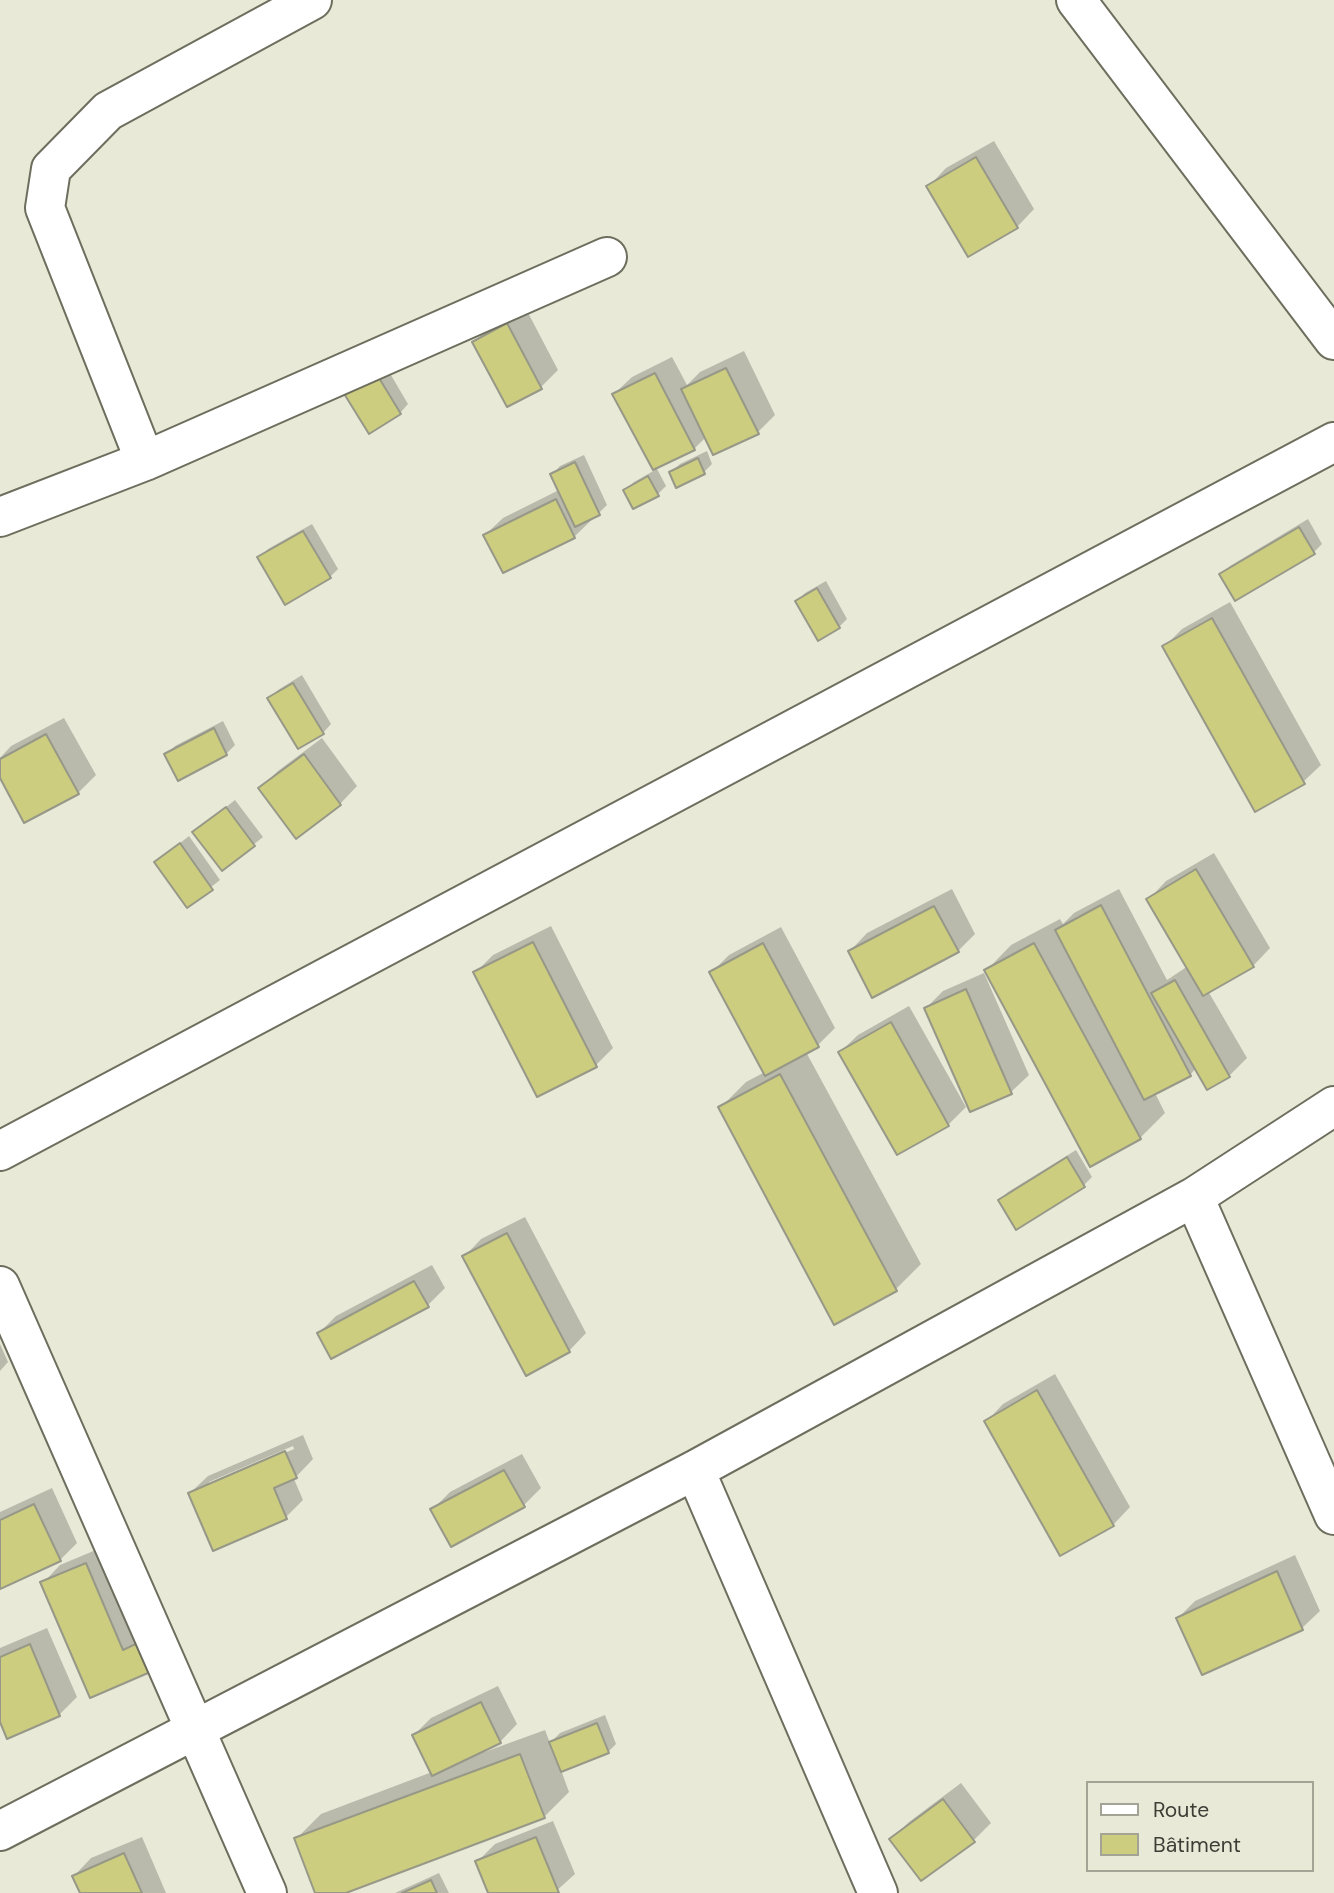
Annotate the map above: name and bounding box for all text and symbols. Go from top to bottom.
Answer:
legend [1086,1781,1313,1872]
text: Route [1153,1796,1209,1824]
text: Bâtiment [1153,1831,1241,1859]

